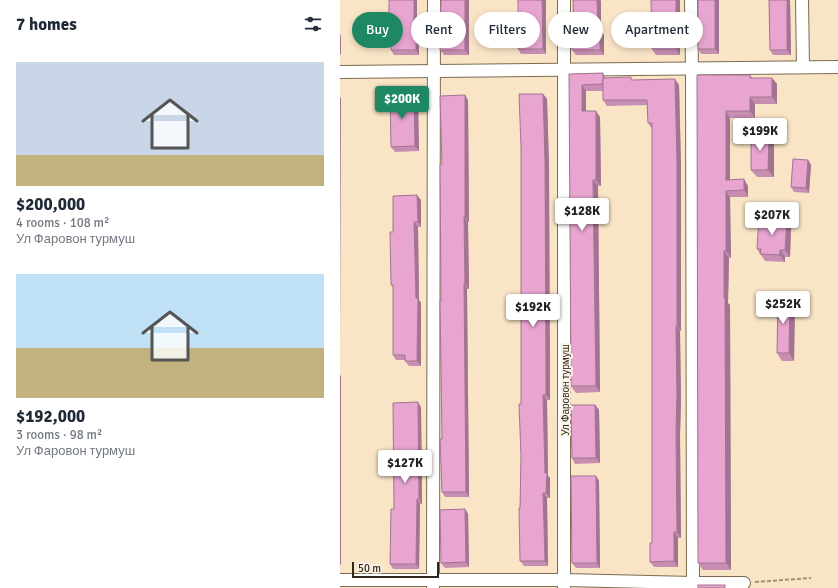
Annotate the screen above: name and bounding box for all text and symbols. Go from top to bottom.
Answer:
chip: Buy [352,12,403,48]
chip: Rent [411,12,466,48]
chip: Filters [474,12,540,48]
chip: New [548,12,603,48]
chip: Apartment [611,12,703,48]
icon: filters [302,13,324,35]
text: 7 homes [16,14,77,35]
pin: $200K [374,86,430,120]
icon: home [134,88,206,160]
text: $200K [384,91,420,107]
pin: $199K [732,118,788,152]
text: $199K [742,123,778,139]
text: $200,000 [16,194,85,215]
pin: $128K [554,198,610,232]
pin: $207K [744,202,800,236]
text: $128K [564,203,600,219]
text: $207K [754,207,790,223]
text: 4 rooms · 108 m² [16,215,109,231]
text: Ул Фаровон турмуш [16,231,135,247]
pin: $252K [755,291,811,325]
pin: $192K [505,294,561,328]
text: $252K [765,296,801,312]
text: $192K [515,299,551,315]
icon: home [134,300,206,372]
street label: Ул Фаровон турмуш [560,344,572,436]
text: $192,000 [16,406,85,427]
text: 3 rooms · 98 m² [16,427,102,443]
text: Ул Фаровон турмуш [16,443,135,459]
pin: $127K [377,450,433,484]
text: $127K [387,455,423,471]
scale bar [352,560,439,579]
text: 50 m [358,562,381,575]

